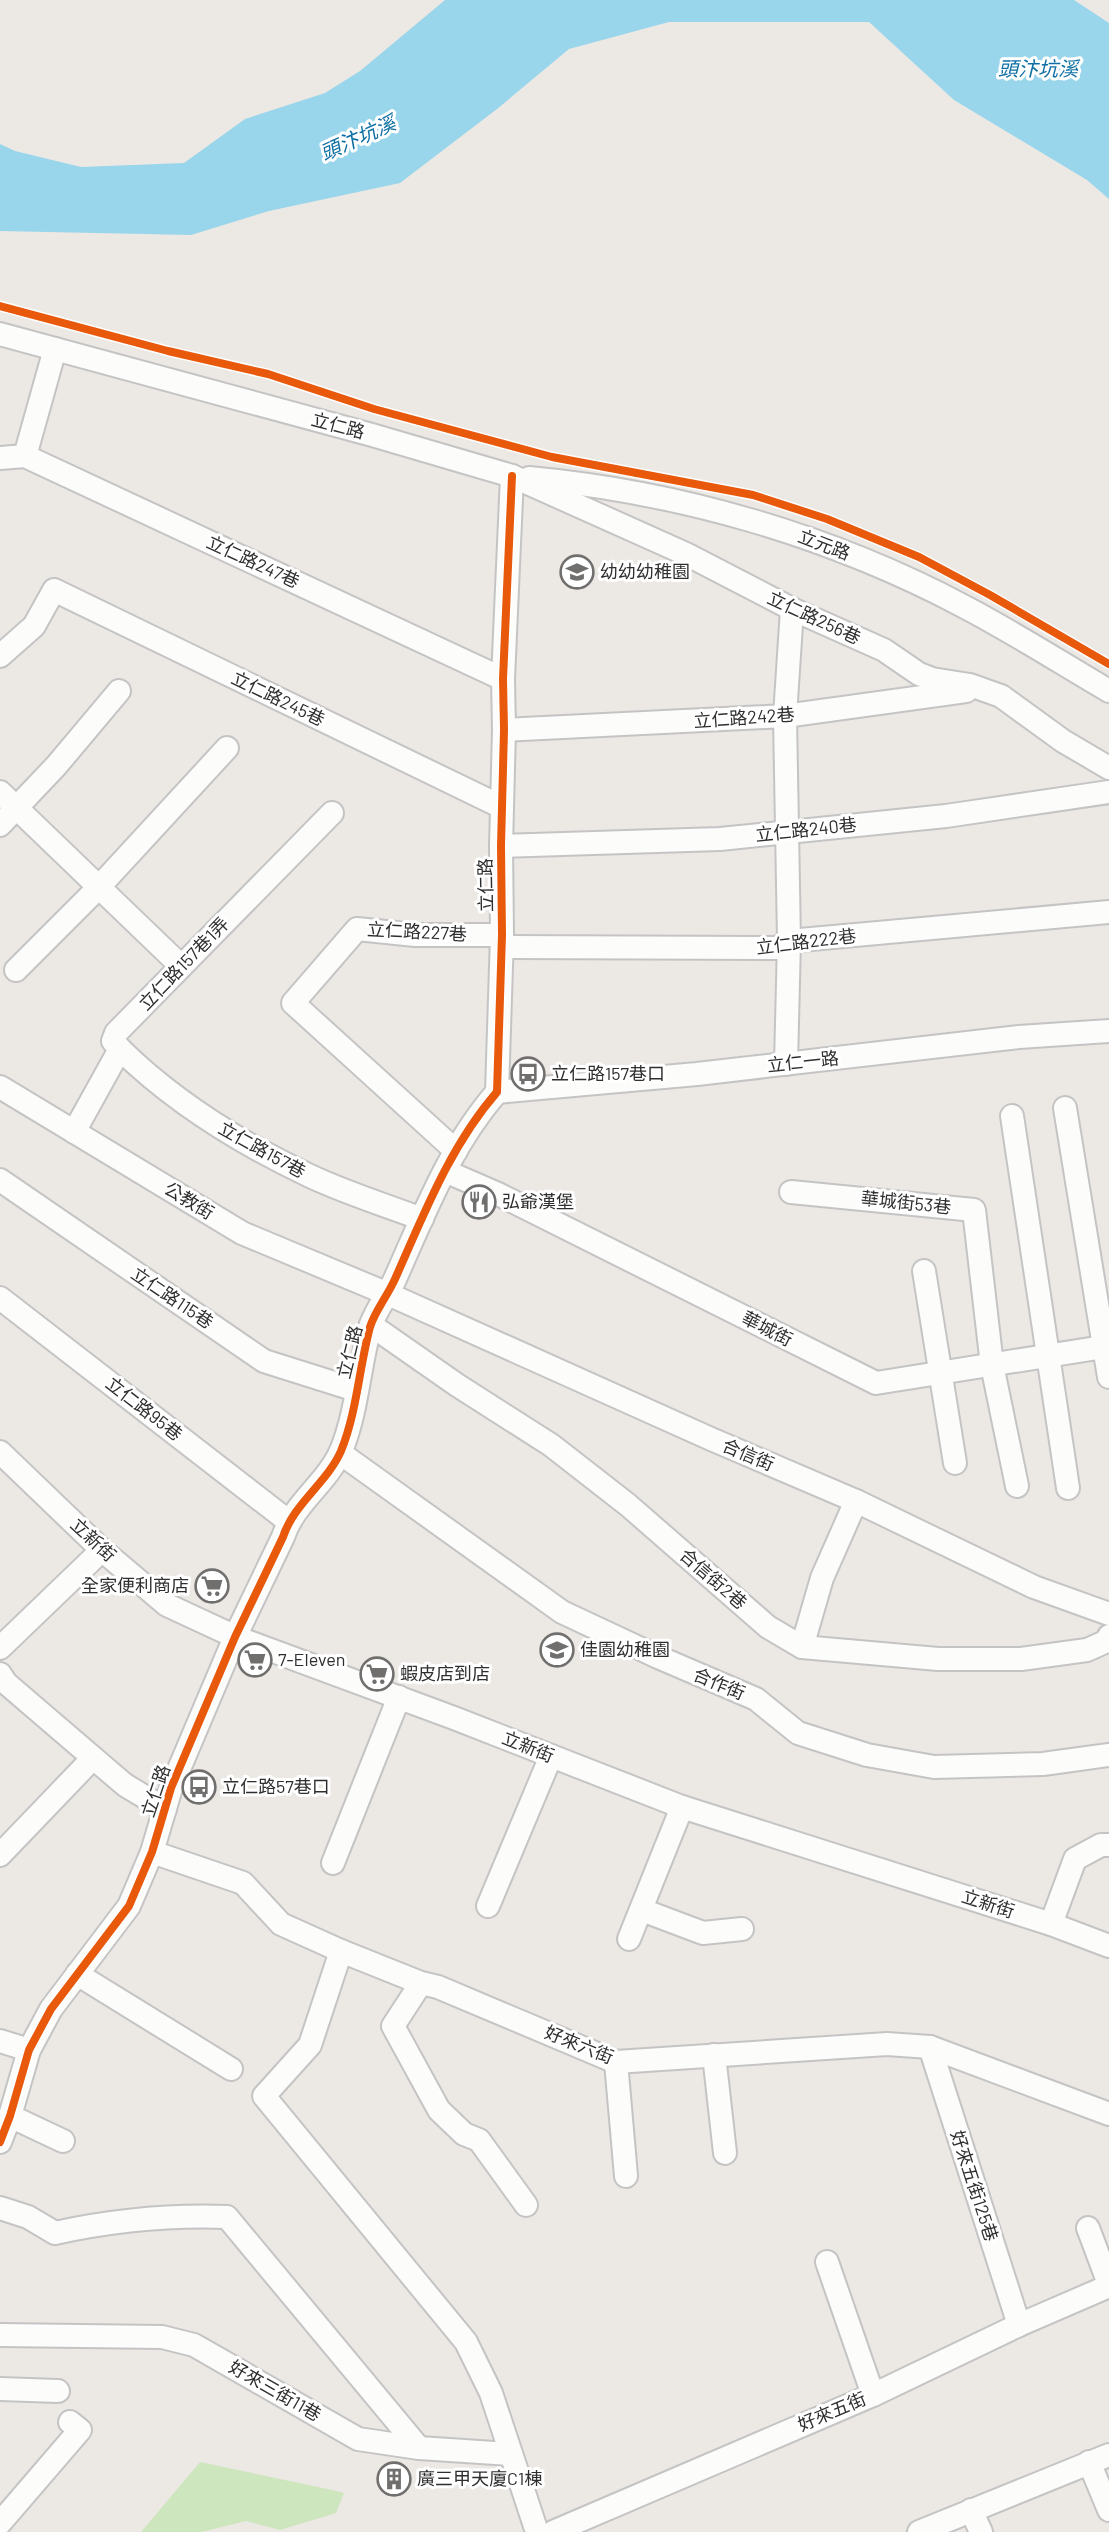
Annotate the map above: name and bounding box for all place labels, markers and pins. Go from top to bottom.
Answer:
school or university icon: 幼幼幼稚園 [559,554,595,590]
place label: 幼幼幼稚園 [600,560,690,582]
bus stop icon: 立仁路157巷口 [510,1056,546,1092]
place label: 立仁路157巷口 [551,1062,665,1084]
restaurant icon: 弘爺漢堡 [461,1184,497,1220]
place label: 弘爺漢堡 [502,1190,574,1212]
supermarket icon: 全家便利商店 [194,1568,230,1604]
place label: 全家便利商店 [81,1574,189,1596]
school or university icon: 佳園幼稚園 [539,1632,575,1668]
place label: 佳園幼稚園 [580,1638,670,1660]
supermarket icon: 7-Eleven [237,1642,273,1678]
place label: 7-Eleven [278,1648,346,1670]
supermarket icon: 蝦皮店到店 [359,1656,395,1692]
place label: 蝦皮店到店 [400,1662,490,1684]
bus stop icon: 立仁路57巷口 [181,1769,217,1805]
place label: 立仁路57巷口 [222,1775,330,1797]
building icon: 廣三甲天廈C1棟 [376,2461,412,2497]
place label: 廣三甲天廈C1棟 [417,2467,542,2489]

